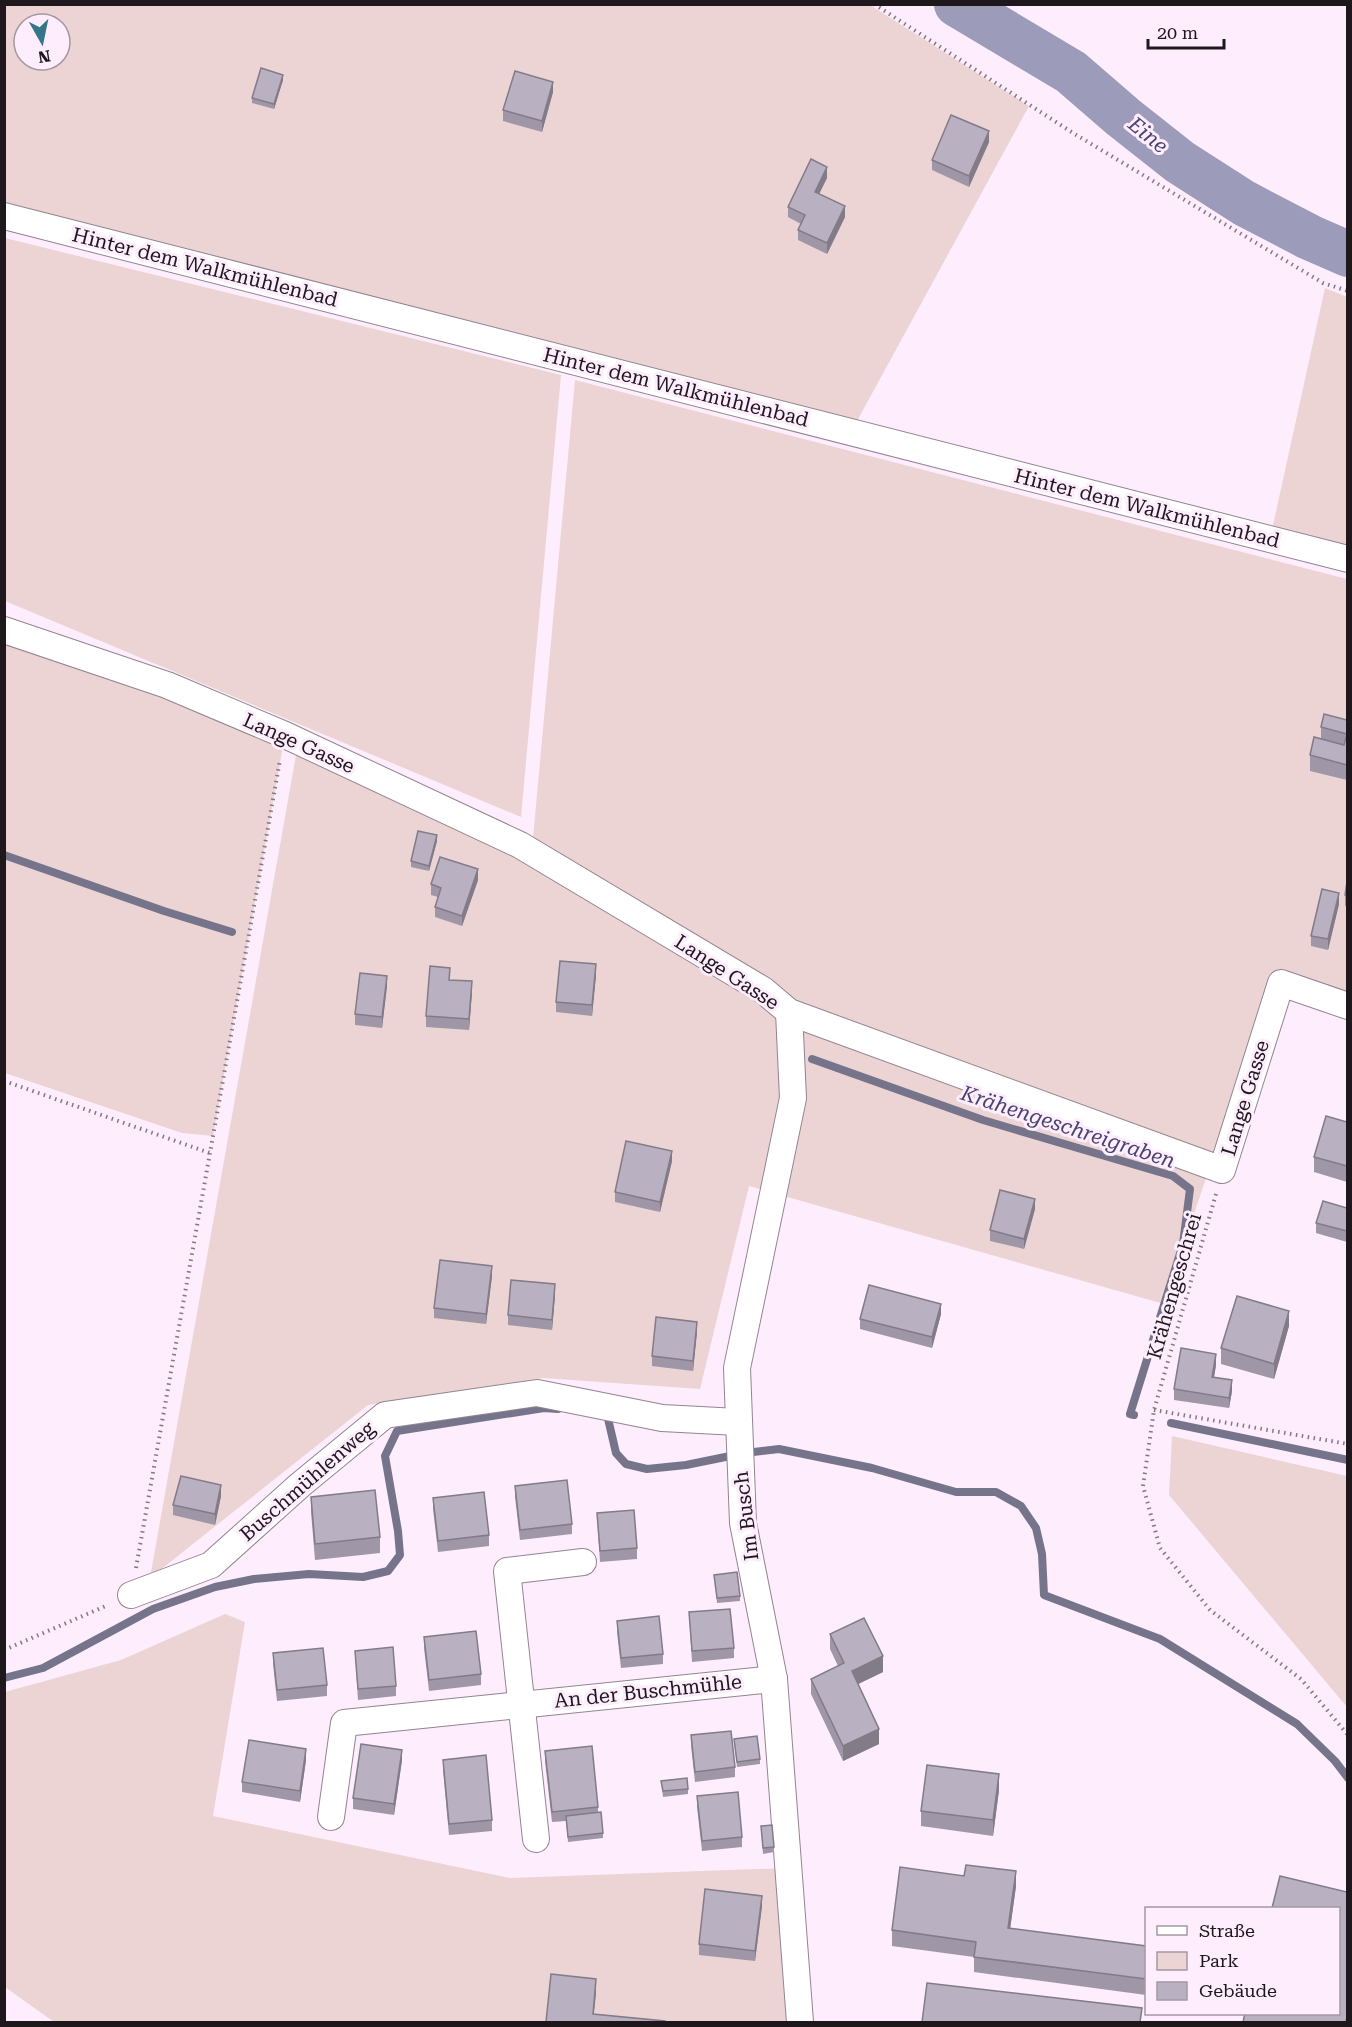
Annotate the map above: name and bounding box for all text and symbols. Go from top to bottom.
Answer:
north arrow [12,12,72,72]
scale bar [1148,12,1224,50]
text: 20 m [1157,22,1198,43]
text: N [37,46,52,67]
water label: Eine [1123,111,1172,158]
street label: Hinter dem Walkmühlenbad [70,222,340,312]
street label: Hinter dem Walkmühlenbad [541,342,811,432]
street label: Hinter dem Walkmühlenbad [1012,463,1282,553]
street label: Lange Gasse [239,708,359,778]
street label: Lange Gasse [670,929,784,1015]
street label: Lange Gasse [1216,1037,1274,1159]
water label: Krähengeschreigraben [957,1081,1178,1173]
street label: Krähengeschrei [1142,1210,1206,1362]
street label: Buschmühlenweg [235,1416,380,1546]
street label: Im Busch [729,1470,763,1562]
street label: An der Buschmühle [553,1669,743,1713]
legend [1145,1907,1340,2015]
text: Straße [1199,1920,1255,1941]
text: Park [1199,1950,1239,1971]
text: Gebäude [1199,1980,1277,2001]

